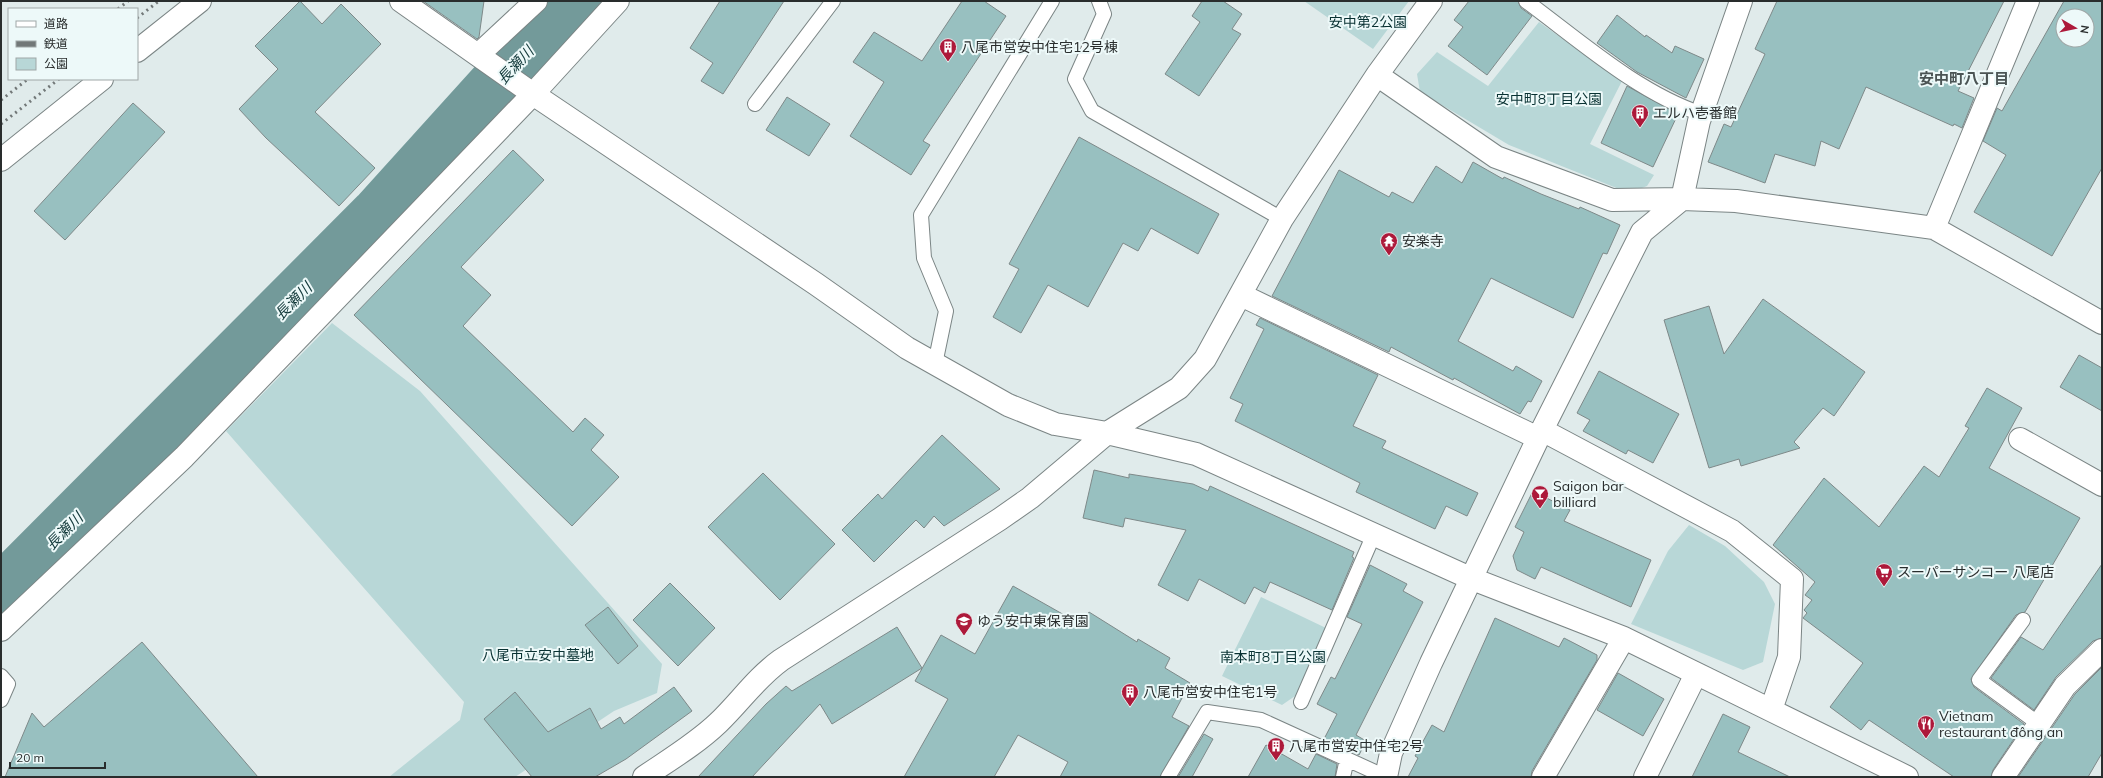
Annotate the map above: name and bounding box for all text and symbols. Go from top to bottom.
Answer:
legend [8,8,138,80]
north arrow [2055,8,2095,48]
park label: 安中第2公園 [1329,13,1407,31]
text: 道路 [44,16,68,31]
text: N [2077,24,2092,35]
text: 鉄道 [44,36,68,51]
building icon: 八尾市営安中住宅12号棟 [938,37,958,62]
place label: 八尾市営安中住宅12号棟 [961,38,1118,56]
water label: 長瀬川 [493,41,539,88]
text: 公園 [44,56,68,71]
district label: 安中町八丁目 [1919,69,2009,88]
park label: 安中町8丁目公園 [1496,90,1602,108]
building icon: エルハ壱番館 [1630,103,1650,128]
place label: エルハ壱番館 [1653,104,1737,122]
temple icon: 安楽寺 [1379,231,1399,256]
place label: 安楽寺 [1402,232,1444,250]
water label: 長瀬川 [270,277,317,324]
place label: Saigon bar billiard [1553,477,1625,511]
bar icon: Saigon bar billiard [1530,484,1550,509]
water label: 長瀬川 [41,507,88,554]
supermarket icon: スーパーサンコー 八尾店 [1874,562,1894,587]
place label: スーパーサンコー 八尾店 [1897,563,2054,581]
school or university icon: ゆう安中東保育園 [954,611,974,636]
place label: ゆう安中東保育園 [977,612,1089,630]
park label: 八尾市立安中墓地 [482,646,594,664]
park label: 南本町8丁目公園 [1220,648,1326,666]
building icon: 八尾市営安中住宅1号 [1120,682,1140,707]
place label: 八尾市営安中住宅1号 [1143,683,1277,701]
place label: Vietnam restaurant đông an [1939,707,2063,741]
restaurant icon: Vietnam restaurant đông an [1916,714,1936,739]
building icon: 八尾市営安中住宅2号 [1266,736,1286,761]
place label: 八尾市営安中住宅2号 [1289,737,1423,755]
scale bar [10,744,105,770]
text: 20 m [16,750,44,765]

